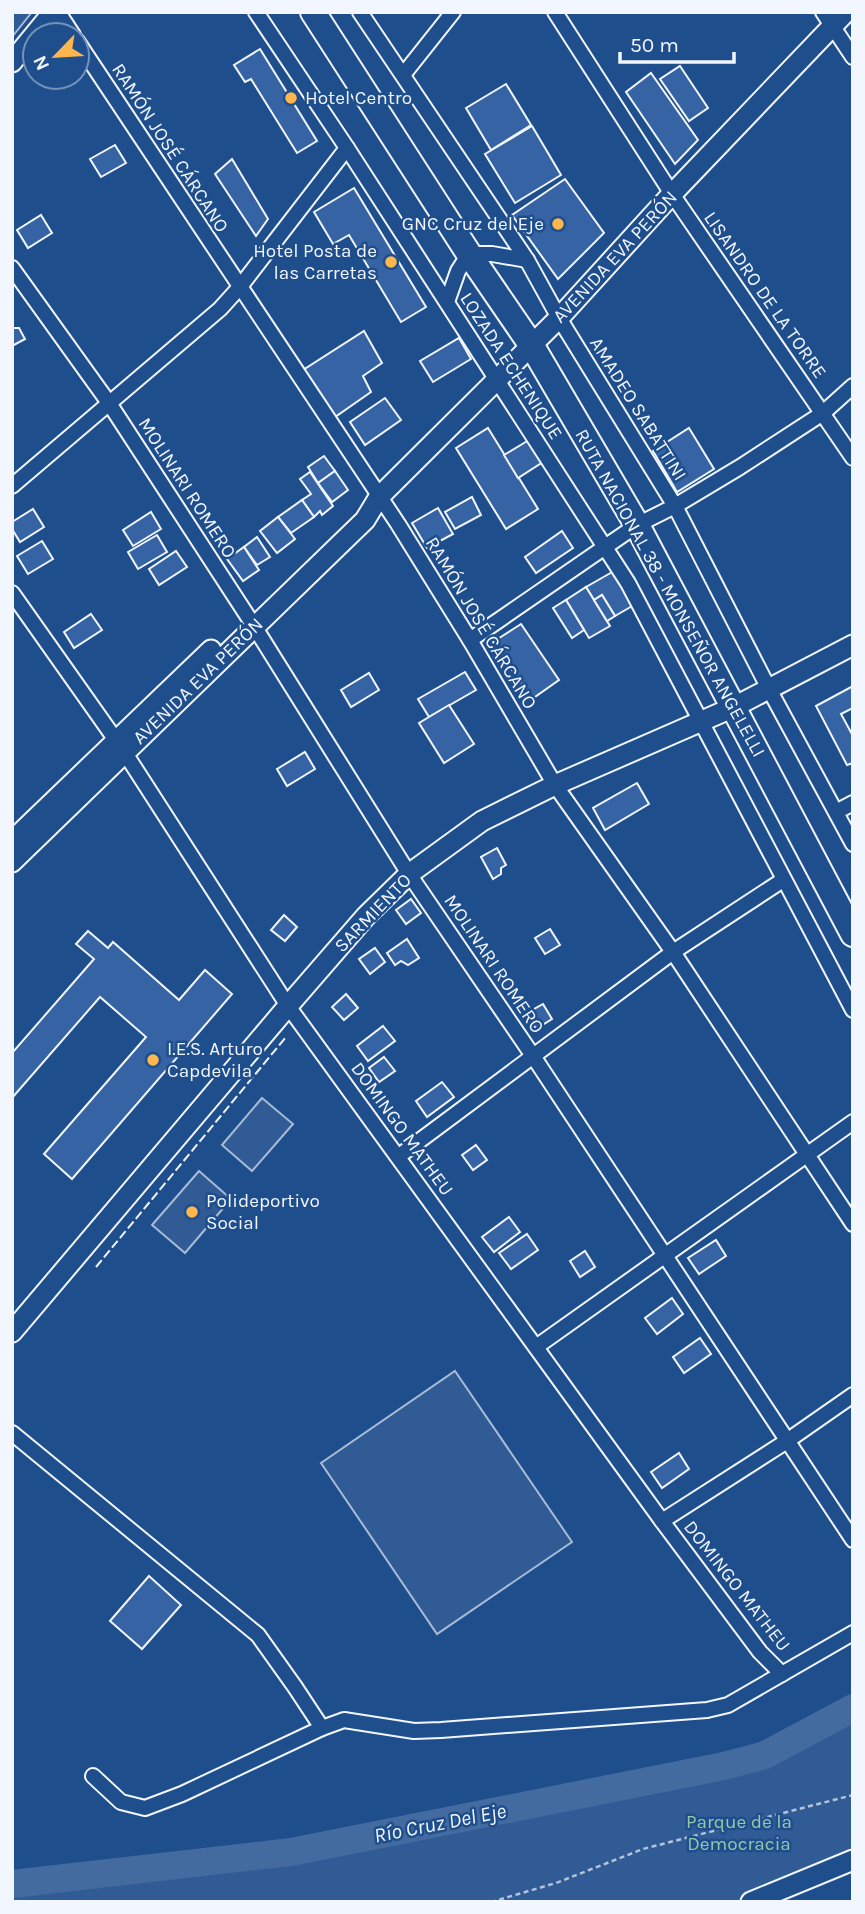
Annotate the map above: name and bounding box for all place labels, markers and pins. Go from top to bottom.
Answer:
place label: Hotel Centro [305,87,412,109]
marker: Hotel Centro [283,90,299,106]
place label: GNC Cruz del Eje [402,213,544,235]
marker: GNC Cruz del Eje [550,216,566,232]
place label: Hotel Posta de las Carretas [253,240,377,284]
marker: Hotel Posta de las Carretas [383,254,399,270]
place label: I.E.S. Arturo Capdevila [167,1038,263,1082]
marker: I.E.S. Arturo Capdevila [145,1052,161,1068]
place label: Polideportivo Social [206,1190,320,1234]
marker: Polideportivo Social [184,1204,200,1220]

